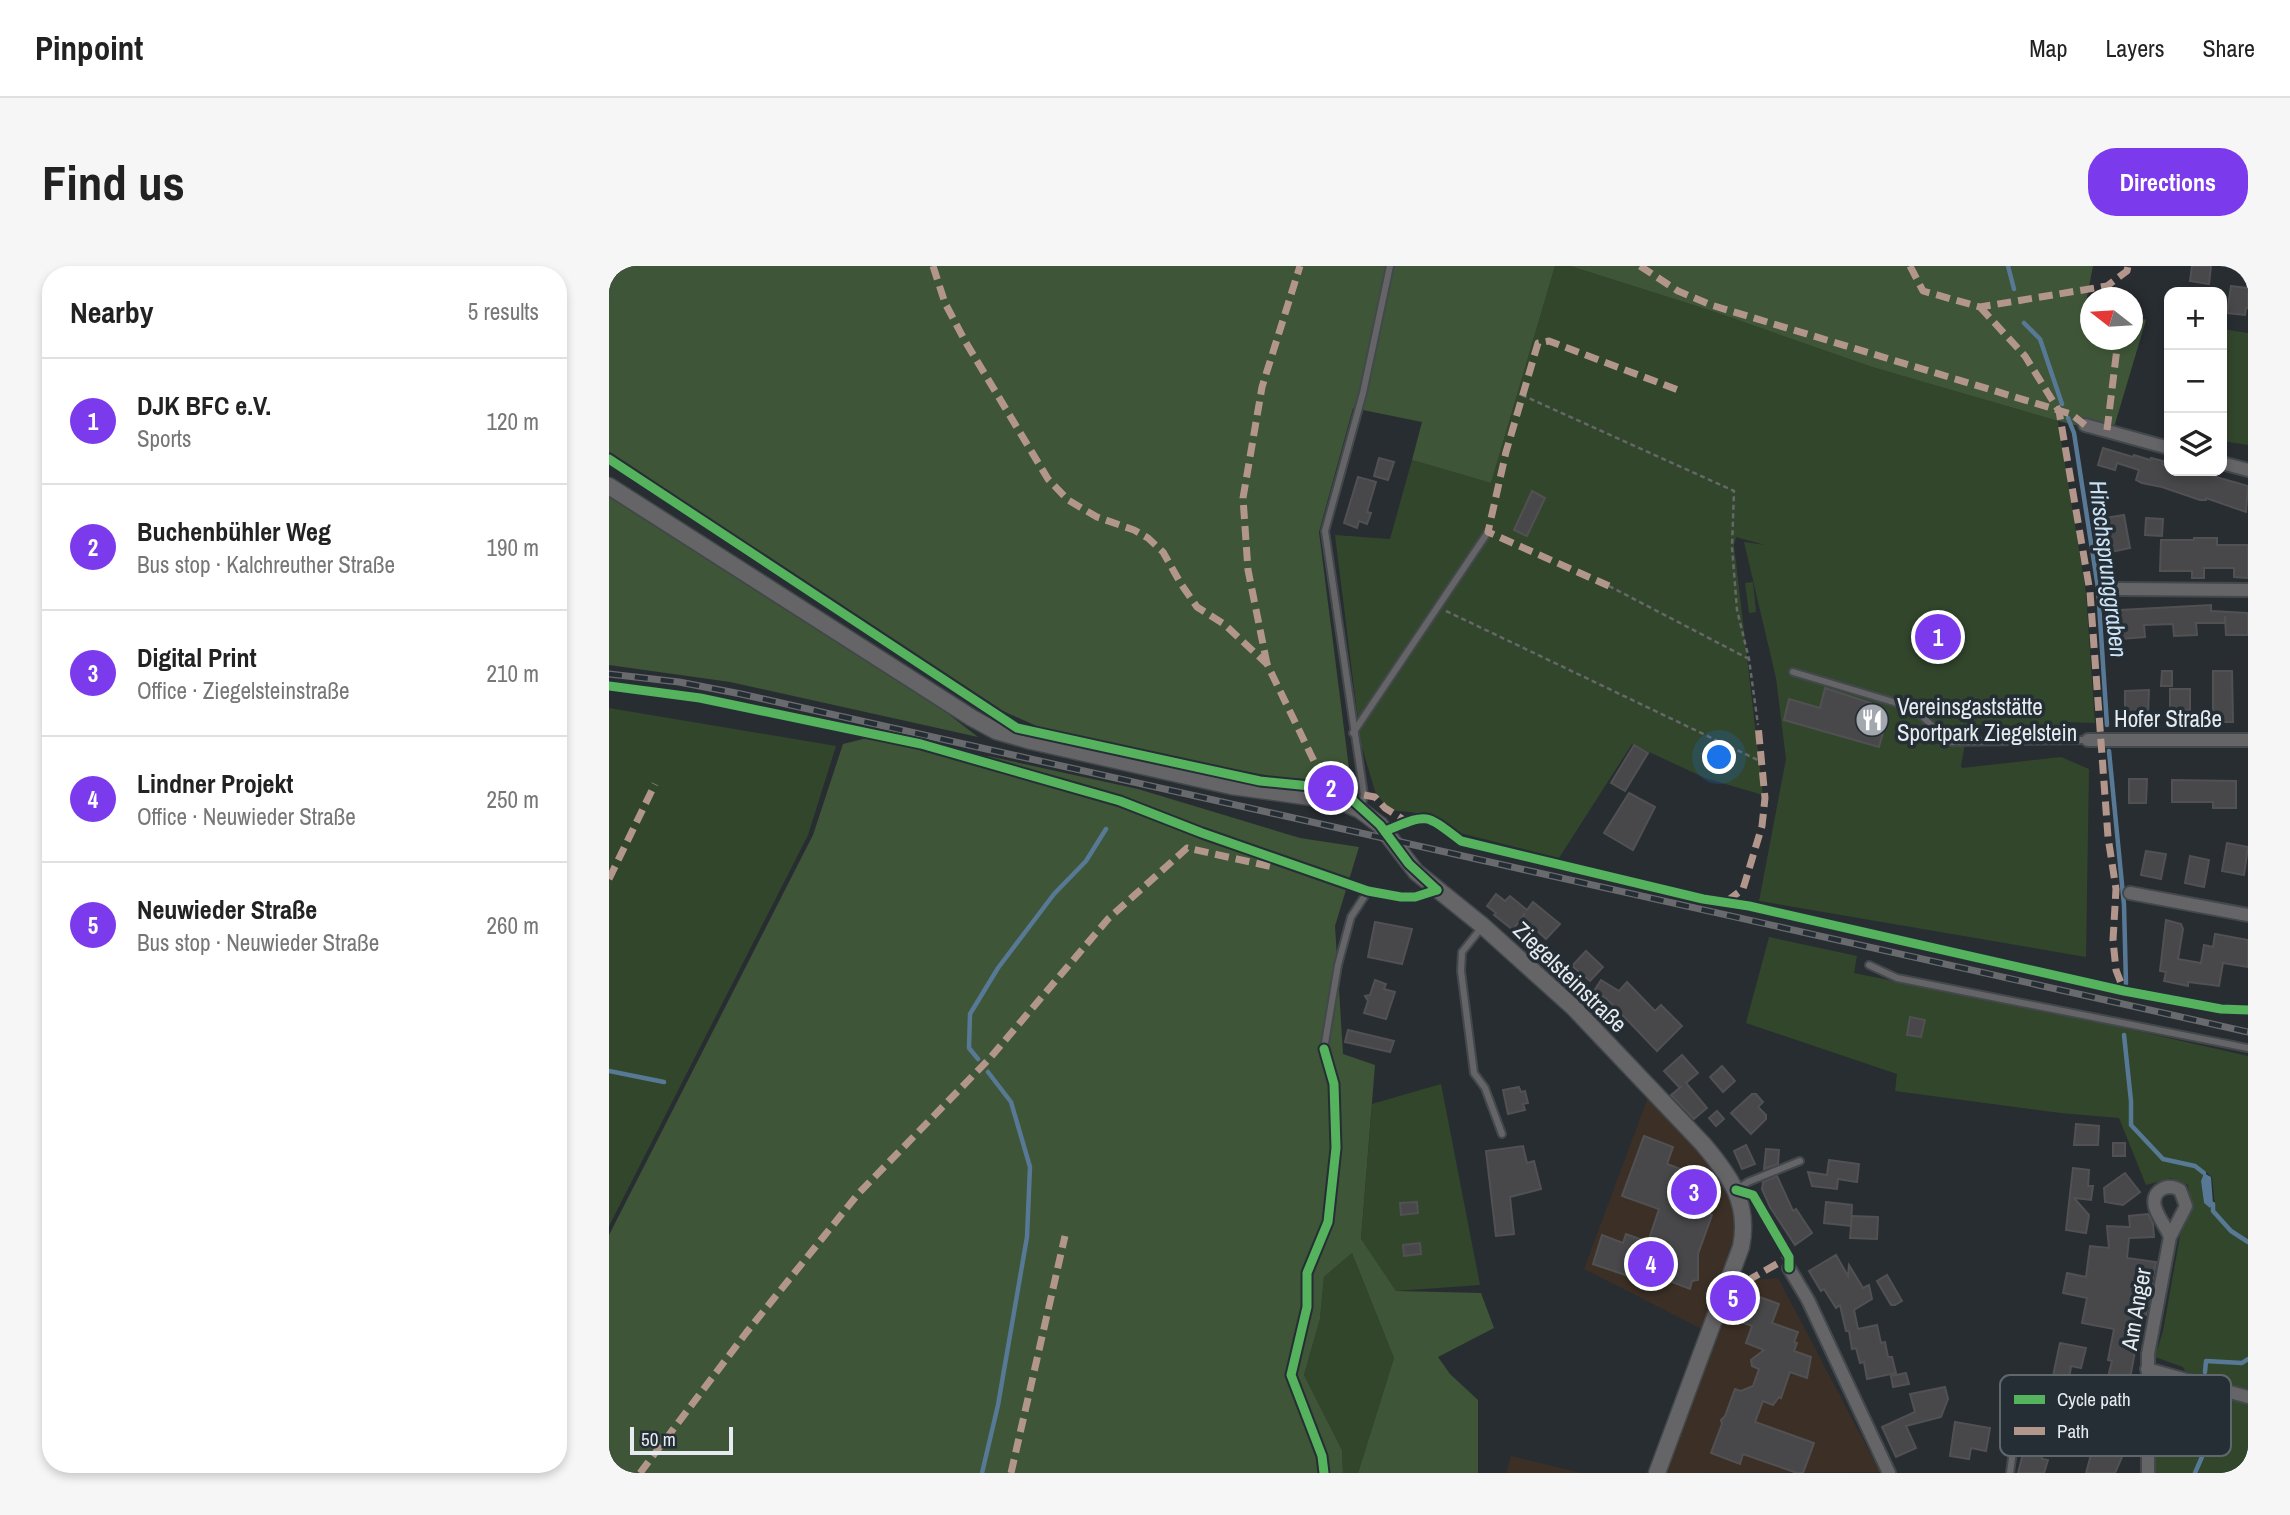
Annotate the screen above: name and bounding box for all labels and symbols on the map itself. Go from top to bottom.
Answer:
north arrow [2080,287,2143,350]
water label: Hirschsprunggraben [2082,478,2136,659]
pin: 1 [1915,611,1961,663]
place label: Vereinsgaststätte Sportpark Ziegelstein [1897,691,2077,748]
restaurant icon: Vereinsgaststätte Sportpark Ziegelstein [1853,701,1891,739]
street label: Hofer Straße [2114,703,2222,734]
your location [1702,740,1736,774]
pin: 2 [1308,762,1354,814]
street label: Ziegelsteinstraße [1507,915,1634,1039]
pin: 3 [1671,1166,1717,1218]
pin: 4 [1628,1238,1674,1290]
street label: Am Anger [2113,1265,2158,1353]
pin: 5 [1710,1272,1756,1324]
legend [2000,1375,2231,1456]
text: Cycle path [2057,1386,2131,1412]
text: Path [2057,1418,2089,1444]
scale bar [630,1424,733,1456]

